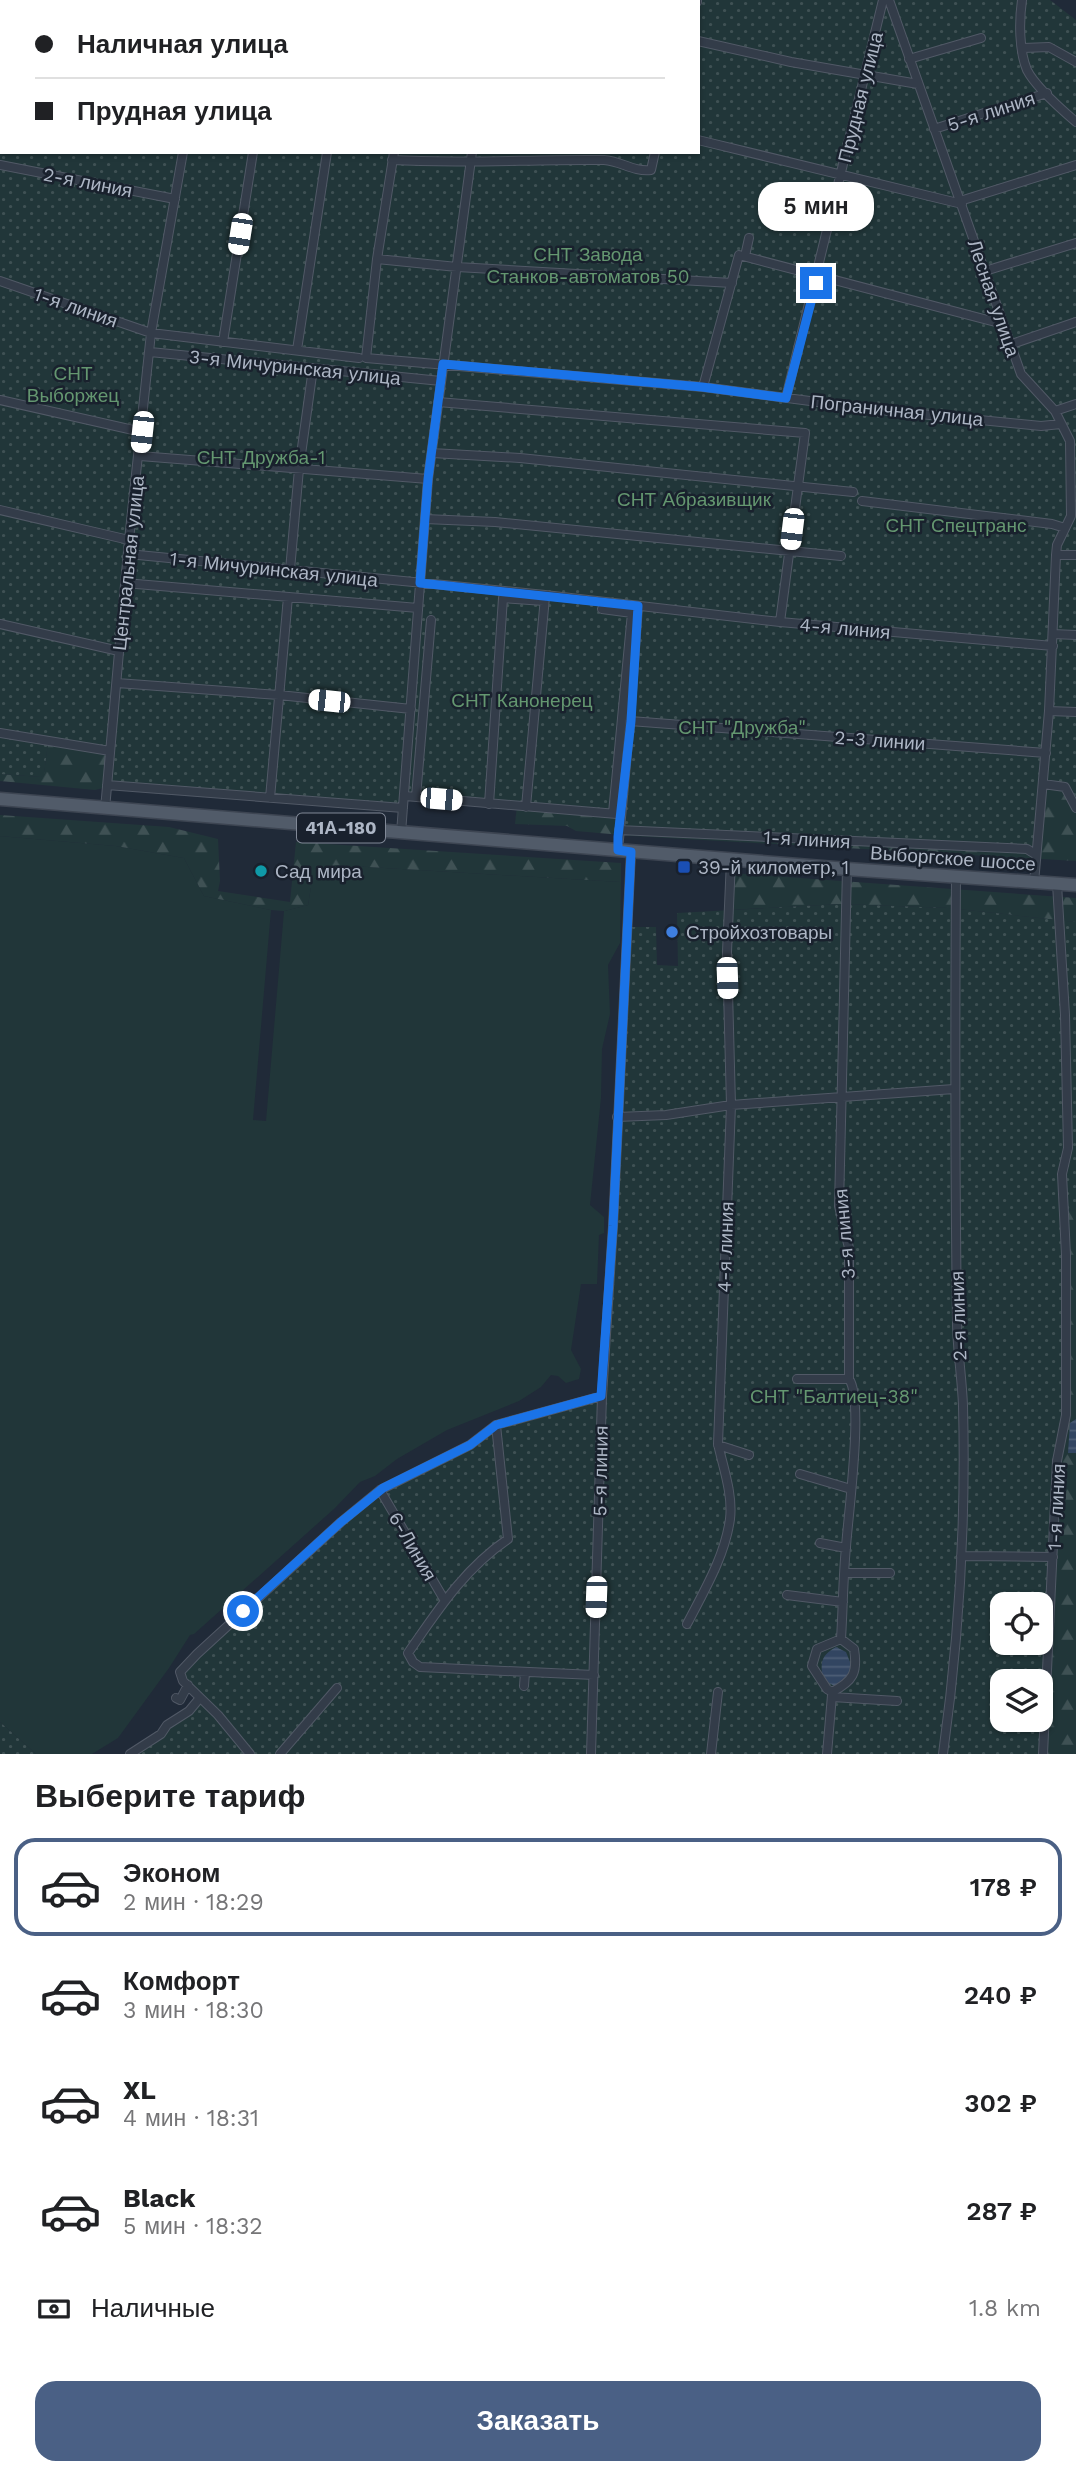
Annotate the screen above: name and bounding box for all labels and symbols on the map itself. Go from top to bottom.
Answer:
street label: Прудная улица [833,29,888,165]
street label: 5-я линия [945,87,1038,136]
street label: 2-я линия [41,163,134,202]
callout: 5 мин [758,182,874,230]
car [227,212,254,256]
street label: Лесная улица [963,236,1024,360]
park label: СНТ Завода Станков-автоматов 50 [486,243,690,288]
route end [800,267,832,299]
street label: 1-я линия [31,282,121,333]
street label: 3-я Мичуринская улица [188,345,402,390]
park label: СНТ Выборжец [27,362,119,407]
street label: Пограничная улица [810,390,985,431]
car [130,410,155,454]
park label: СНТ Дружба-1 [197,446,325,469]
street label: Центральная улица [108,474,149,652]
park label: СНТ Абразивщик [617,488,772,511]
car [780,507,805,551]
park label: СНТ Спецтранс [886,514,1026,537]
street label: 1-я Мичуринская улица [169,547,379,592]
street label: 4-я линия [799,613,891,644]
car [308,688,351,714]
park label: СНТ Канонерец [451,689,593,712]
park label: СНТ "Дружба" [678,716,806,739]
street label: 2-3 линии [834,726,926,755]
car [420,787,463,811]
road number: 41А-180 [297,814,385,842]
street label: 1-я линия [763,826,851,853]
street label: Выборгское шоссе [869,841,1037,876]
place label: 39-й километр, 1 [698,856,849,879]
marker: 39-й километр, 1 [676,859,692,875]
place label: Сад мира [275,860,362,883]
marker: Сад мира [253,863,269,879]
place label: Стройхозтовары [686,921,832,944]
marker: Стройхозтовары [664,924,680,940]
car [716,957,739,999]
street label: 3-я линия [829,1188,860,1280]
street label: 4-я линия [712,1201,739,1293]
street label: 2-я линия [945,1270,972,1361]
park label: СНТ "Балтиец-38" [750,1385,918,1408]
street label: 5-я линия [588,1426,613,1517]
street label: 1-я линия [1043,1463,1070,1551]
street label: 6-Линия [384,1508,441,1585]
car [585,1576,608,1618]
route start [227,1595,259,1627]

